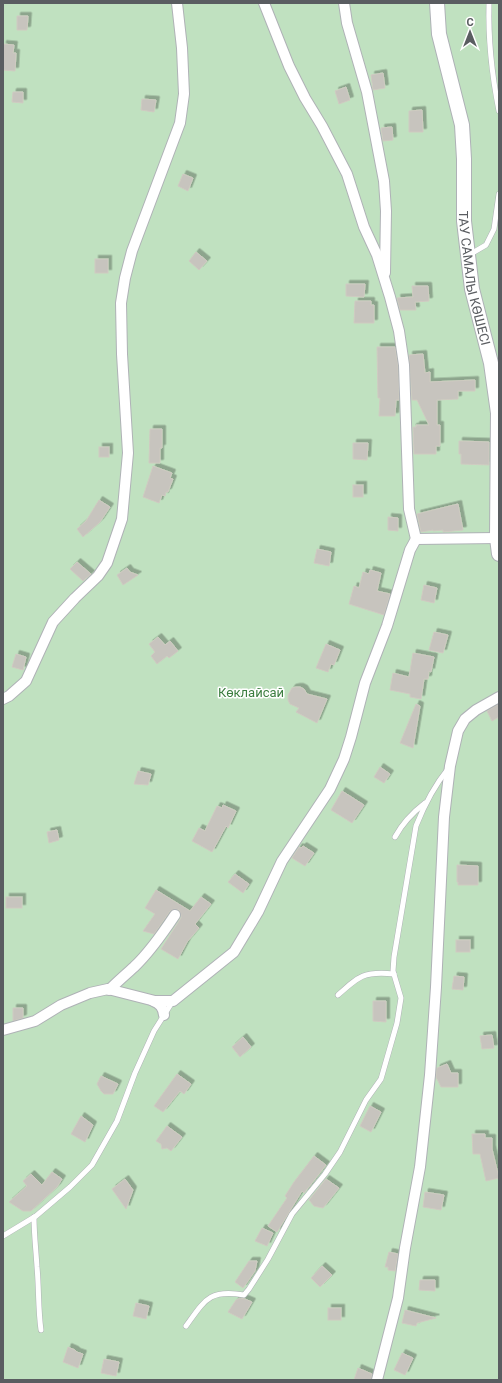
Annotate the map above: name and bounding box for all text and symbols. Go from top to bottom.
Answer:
north arrow [450,12,490,52]
text: С [466,16,474,29]
street label: ТАУ САМАЛЫ КӨШЕСІ [456,211,494,347]
park label: Көклайсай [218,685,284,700]

